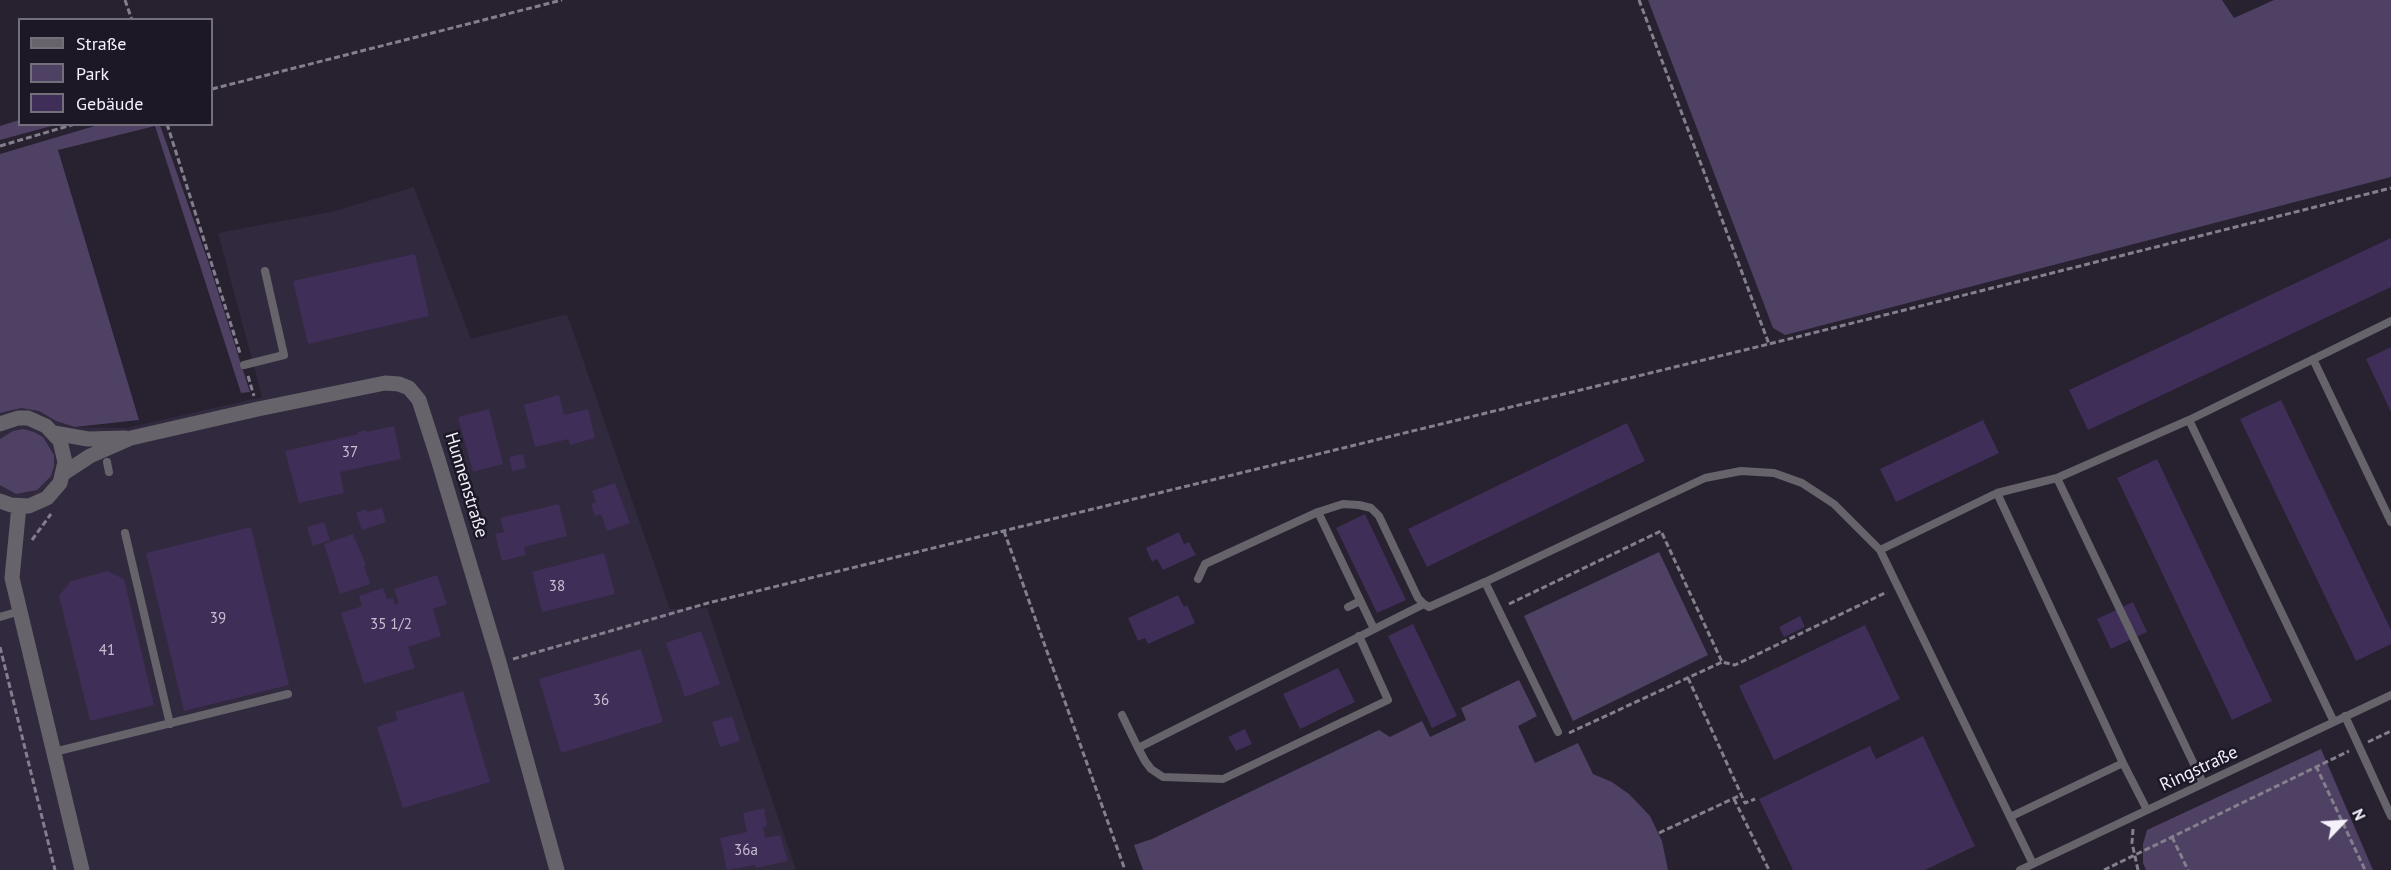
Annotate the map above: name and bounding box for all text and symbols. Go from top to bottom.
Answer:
legend [18,18,213,126]
text: Straße [76,32,127,55]
text: Park [76,62,109,85]
text: Gebäude [76,92,143,115]
street label: Hunnenstraße [440,430,492,540]
house number: 37 [342,444,358,462]
house number: 38 [549,578,565,596]
house number: 39 [210,610,226,628]
house number: 35 1/2 [370,616,412,634]
house number: 41 [99,642,115,660]
house number: 36 [593,692,609,710]
street label: Ringstraße [2157,742,2241,796]
north arrow [2313,792,2373,852]
text: N [2348,805,2371,823]
house number: 36a [734,842,758,860]

